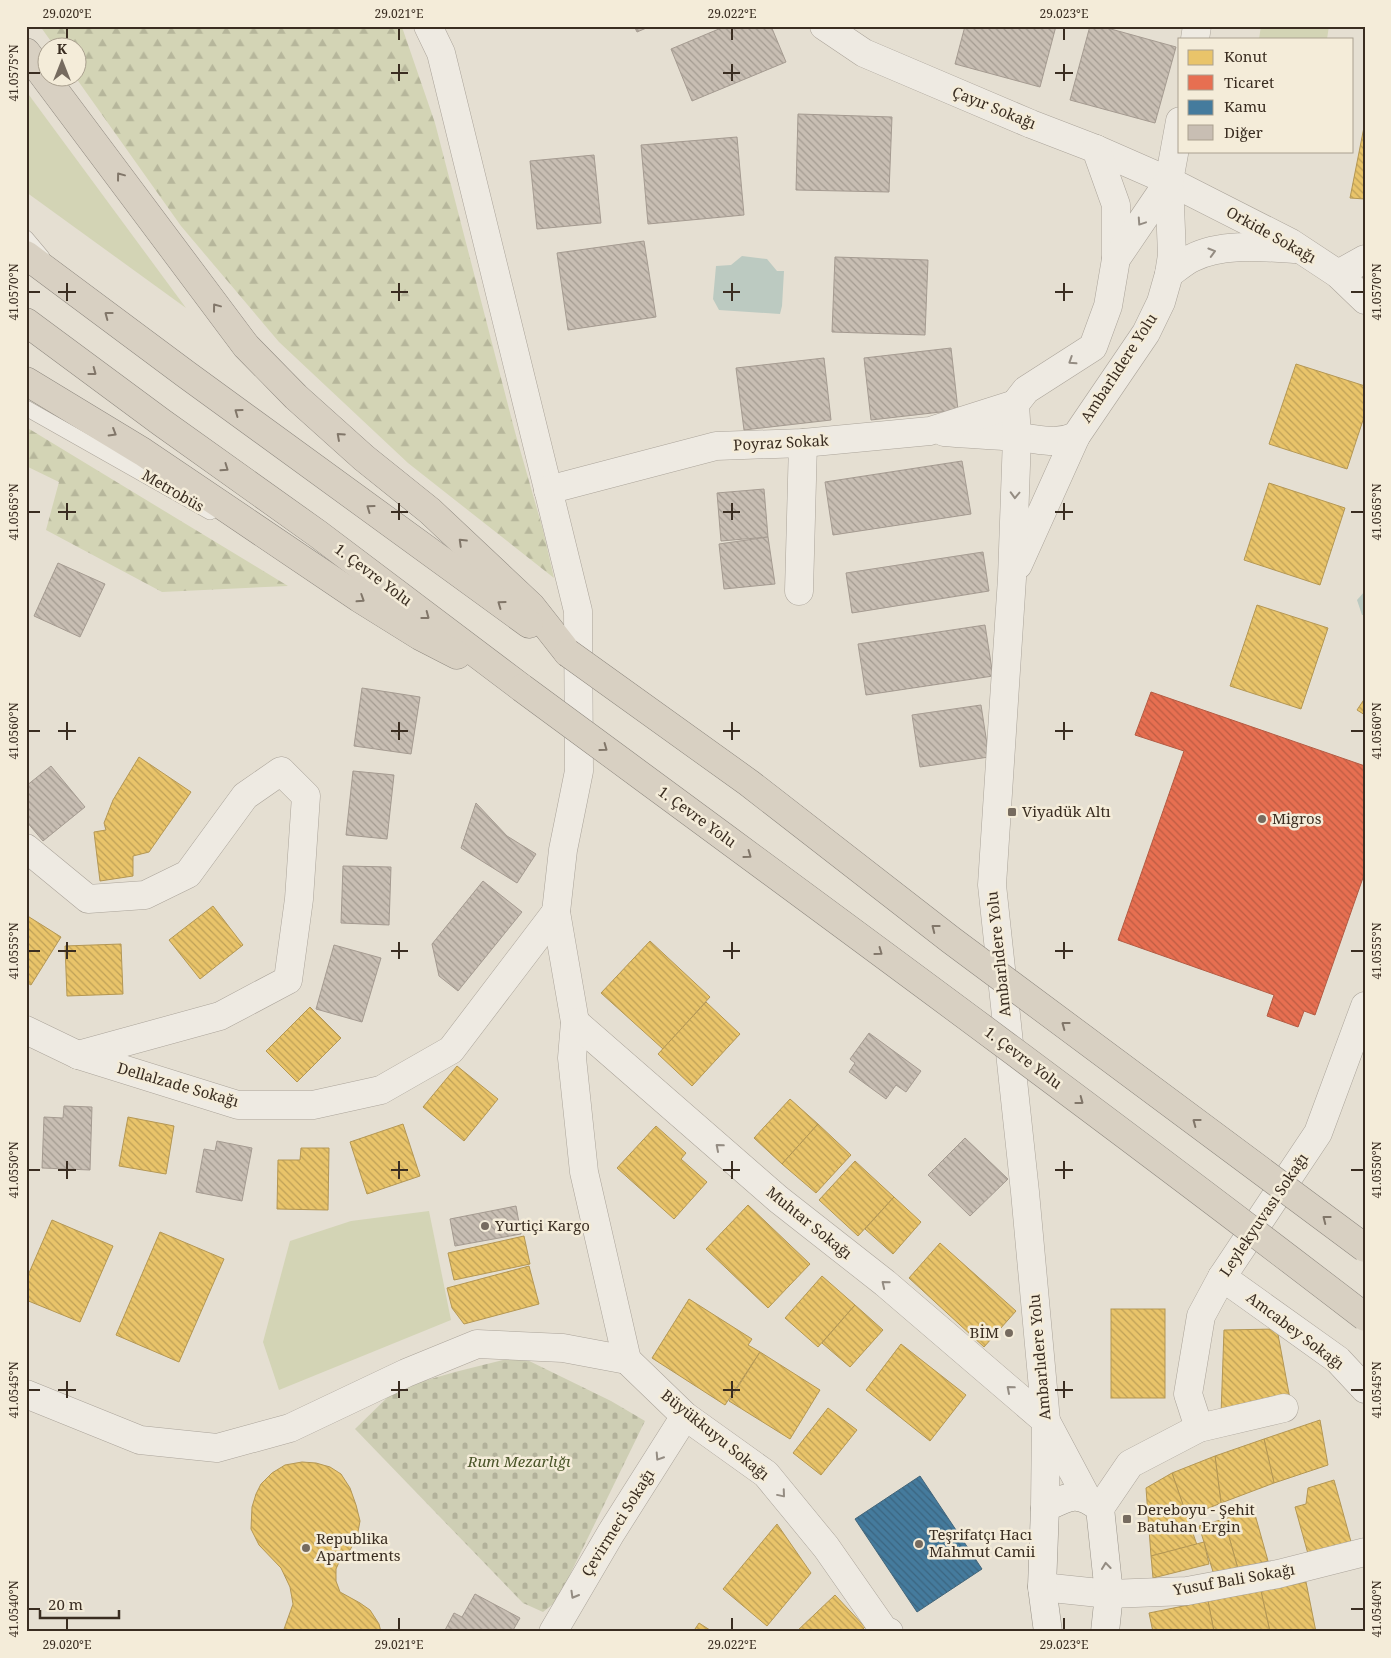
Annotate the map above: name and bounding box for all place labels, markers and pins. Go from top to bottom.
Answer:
place label: Viyadük Altı [1022,801,1111,821]
marker: Viyadük Altı [1006,806,1018,818]
place label: Migros [1272,808,1322,828]
marker: Migros [1256,813,1268,825]
place label: Yurtiçi Kargo [494,1215,590,1235]
marker: Yurtiçi Kargo [479,1220,491,1232]
place label: BİM [970,1322,999,1342]
marker: BİM [1003,1327,1015,1339]
place label: Dereboyu - Şehit Batuhan Ergin [1137,1499,1255,1536]
marker: Dereboyu - Şehit Batuhan Ergin [1121,1513,1133,1525]
place label: Teşrifatçı Hacı Mahmut Camii [929,1524,1036,1561]
place label: Republika Apartments [316,1528,401,1565]
marker: Teşrifatçı Hacı Mahmut Camii [913,1538,925,1550]
marker: Republika Apartments [300,1542,312,1554]

